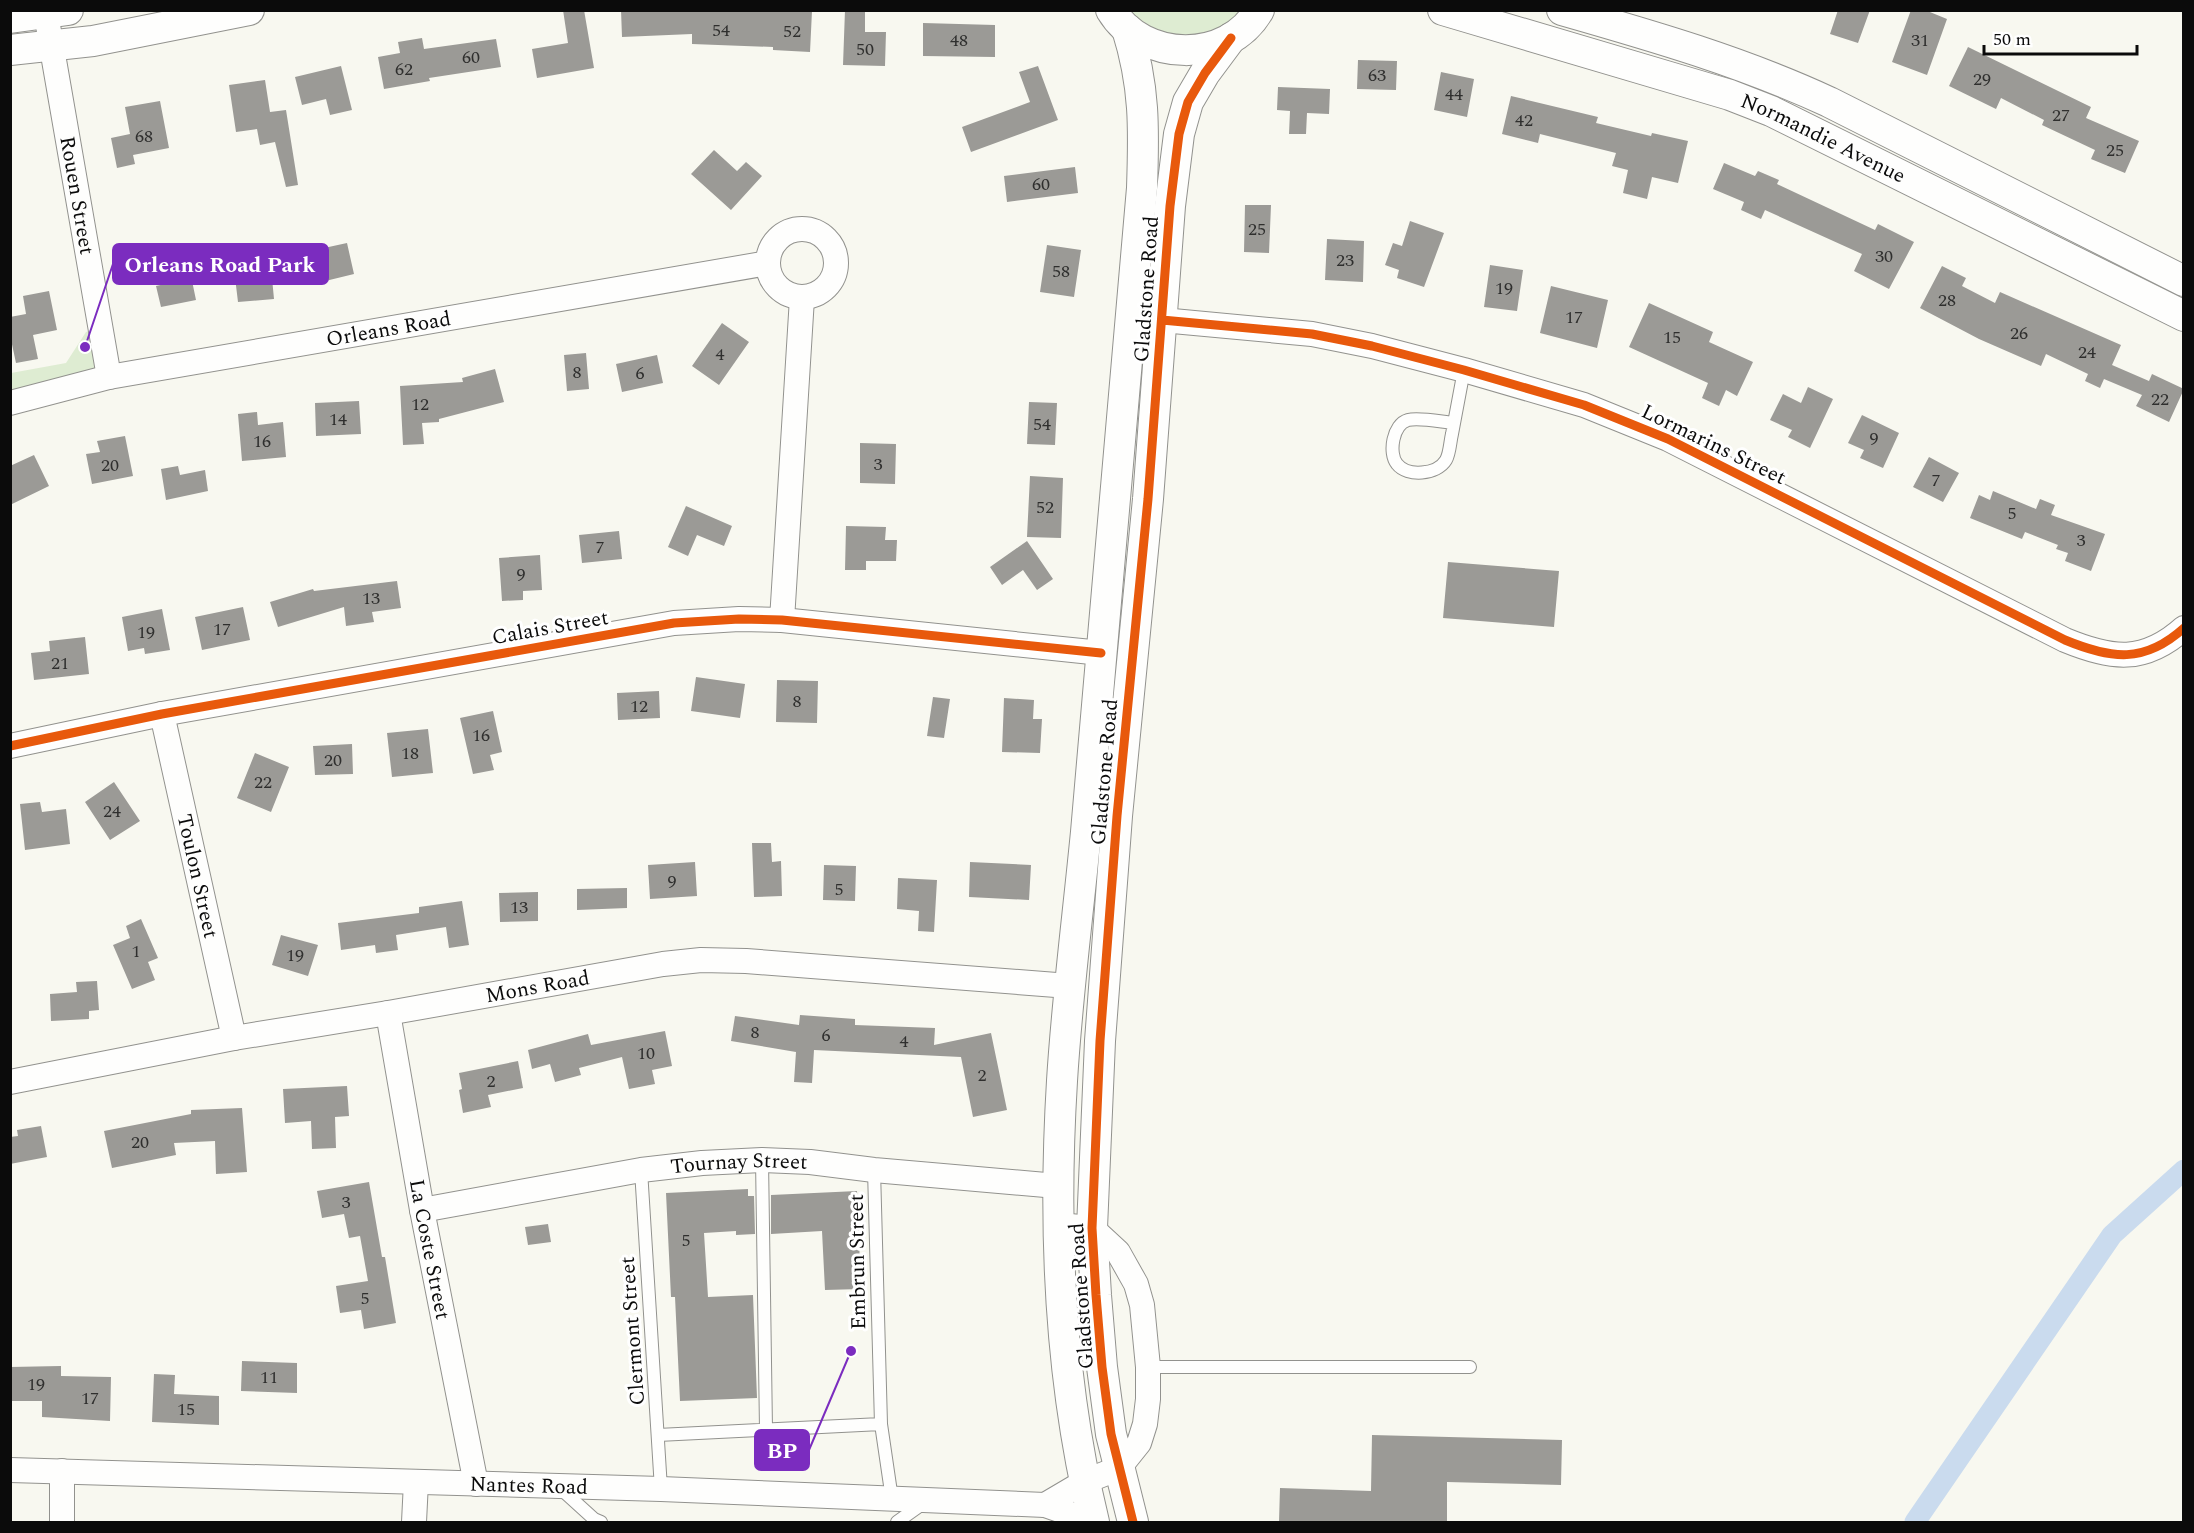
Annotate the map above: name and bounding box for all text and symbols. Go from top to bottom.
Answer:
house number: 54 [712,17,730,44]
house number: 52 [783,18,801,45]
scale bar [1984,18,2137,56]
text: 50 m [1993,26,2031,53]
house number: 48 [950,27,968,54]
house number: 31 [1911,27,1929,54]
house number: 50 [856,36,874,63]
house number: 60 [462,44,480,71]
house number: 62 [395,56,413,83]
house number: 63 [1368,62,1386,89]
house number: 29 [1973,66,1991,93]
house number: 44 [1445,81,1463,108]
street label: Normandie Avenue [1736,86,1911,192]
house number: 27 [2052,102,2070,129]
house number: 42 [1515,107,1533,134]
house number: 68 [135,123,153,150]
street label: Rouen Street [50,134,102,257]
house number: 25 [2106,137,2124,164]
house number: 60 [1032,171,1050,198]
street label: Gladstone Road [1126,215,1168,363]
house number: 25 [1248,216,1266,243]
house number: 30 [1875,243,1893,270]
callout: Orleans Road Park [113,244,328,284]
house number: 23 [1336,247,1354,274]
text: Orleans Road Park [124,249,316,282]
house number: 58 [1052,258,1070,285]
house number: 19 [1495,275,1513,302]
house number: 28 [1938,287,1956,314]
street label: Orleans Road [324,303,453,356]
house number: 17 [1565,304,1583,331]
house number: 26 [2010,320,2028,347]
house number: 15 [1663,324,1681,351]
house number: 24 [2078,339,2096,366]
house number: 4 [716,341,725,368]
house number: 8 [573,359,582,386]
house number: 6 [636,360,645,387]
house number: 22 [2151,386,2169,413]
house number: 12 [411,391,429,418]
street label: Lormarins Street [1636,396,1791,494]
house number: 14 [329,406,347,433]
house number: 54 [1033,411,1051,438]
house number: 9 [1870,425,1879,452]
house number: 16 [253,428,271,455]
house number: 3 [874,451,883,478]
house number: 20 [101,452,119,479]
house number: 7 [1932,467,1941,494]
house number: 52 [1036,494,1054,521]
house number: 5 [2008,500,2017,527]
house number: 3 [2077,527,2086,554]
house number: 7 [596,534,605,561]
house number: 9 [517,561,526,588]
house number: 13 [362,585,380,612]
street label: Calais Street [489,602,611,654]
house number: 17 [213,616,231,643]
house number: 19 [137,619,155,646]
house number: 21 [51,650,69,677]
house number: 8 [793,688,802,715]
house number: 12 [630,693,648,720]
street label: Gladstone Road [1083,698,1127,847]
house number: 16 [472,722,490,749]
house number: 18 [401,740,419,767]
house number: 20 [324,747,342,774]
house number: 22 [254,769,272,796]
house number: 24 [103,798,121,825]
street label: Toulon Street [168,811,226,941]
house number: 9 [668,868,677,895]
house number: 5 [835,876,844,903]
house number: 13 [510,894,528,921]
house number: 1 [132,938,141,965]
house number: 19 [286,942,304,969]
street label: Mons Road [483,962,592,1012]
house number: 8 [751,1019,760,1046]
house number: 6 [822,1022,831,1049]
house number: 4 [900,1028,909,1055]
house number: 10 [637,1040,655,1067]
house number: 2 [978,1062,987,1089]
house number: 2 [487,1068,496,1095]
house number: 20 [131,1129,149,1156]
street label: Tournay Street [669,1145,808,1184]
street label: La Coste Street [400,1177,458,1322]
house number: 3 [342,1189,351,1216]
street label: Embrun Street [841,1194,875,1330]
street label: Gladstone Road [1061,1222,1103,1370]
house number: 5 [682,1227,691,1254]
street label: Clermont Street [612,1255,654,1407]
house number: 5 [361,1285,370,1312]
house number: 11 [260,1364,278,1391]
house number: 19 [27,1371,45,1398]
house number: 17 [81,1385,99,1412]
house number: 15 [177,1396,195,1423]
callout: BP [755,1430,809,1470]
text: BP [767,1435,797,1468]
street label: Nantes Road [469,1468,588,1504]

